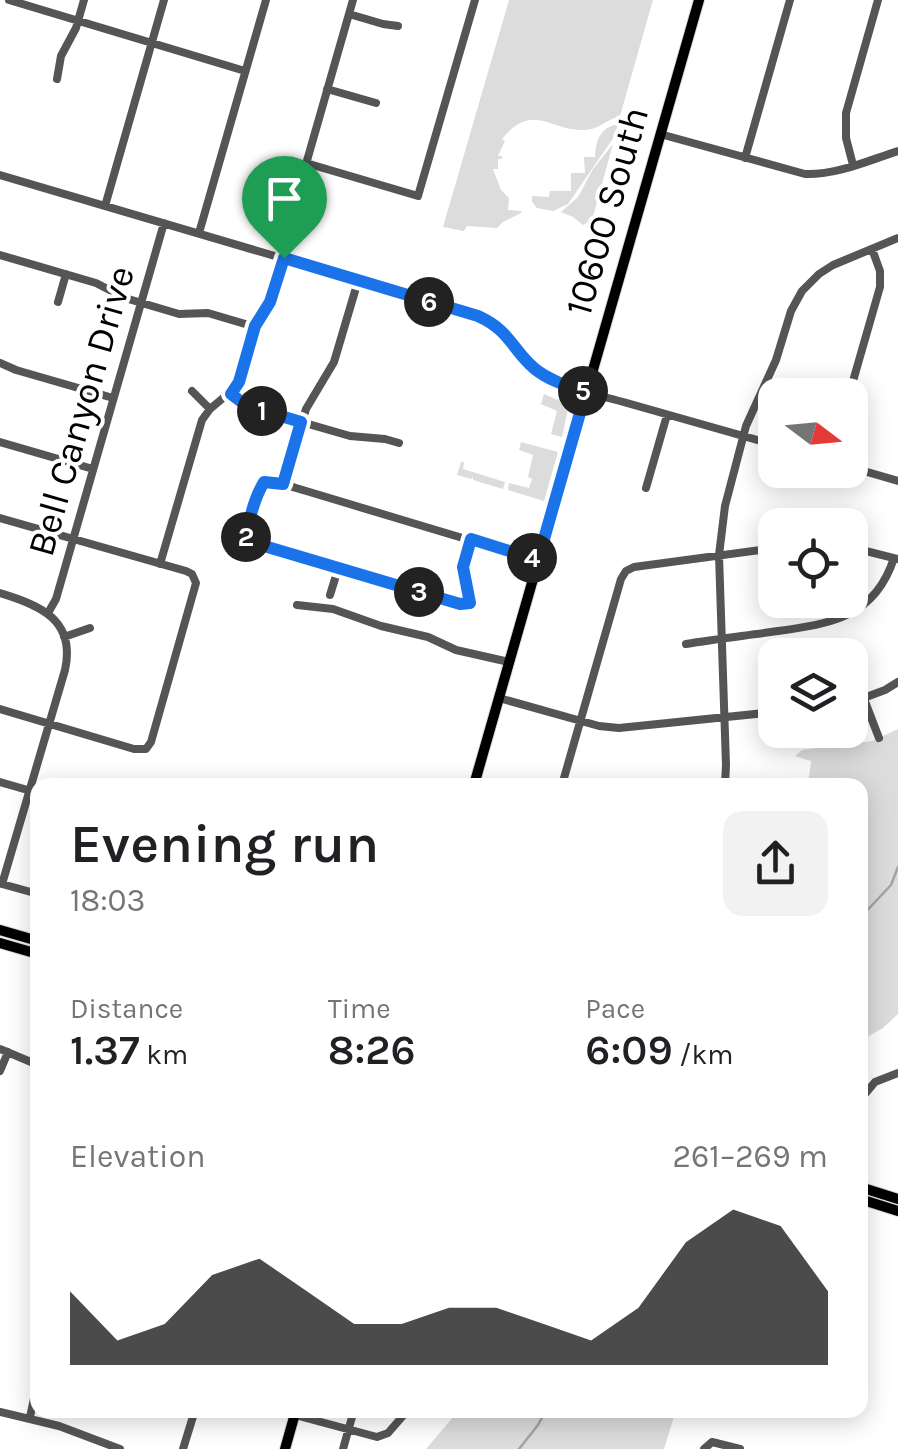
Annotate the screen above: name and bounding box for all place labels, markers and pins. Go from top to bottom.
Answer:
pin [242,156,327,259]
pin: 6 [404,277,454,327]
pin: 5 [558,366,608,416]
pin: 1 [237,386,287,436]
pin: 2 [221,512,271,562]
pin: 4 [507,533,557,583]
pin: 3 [394,567,444,617]

